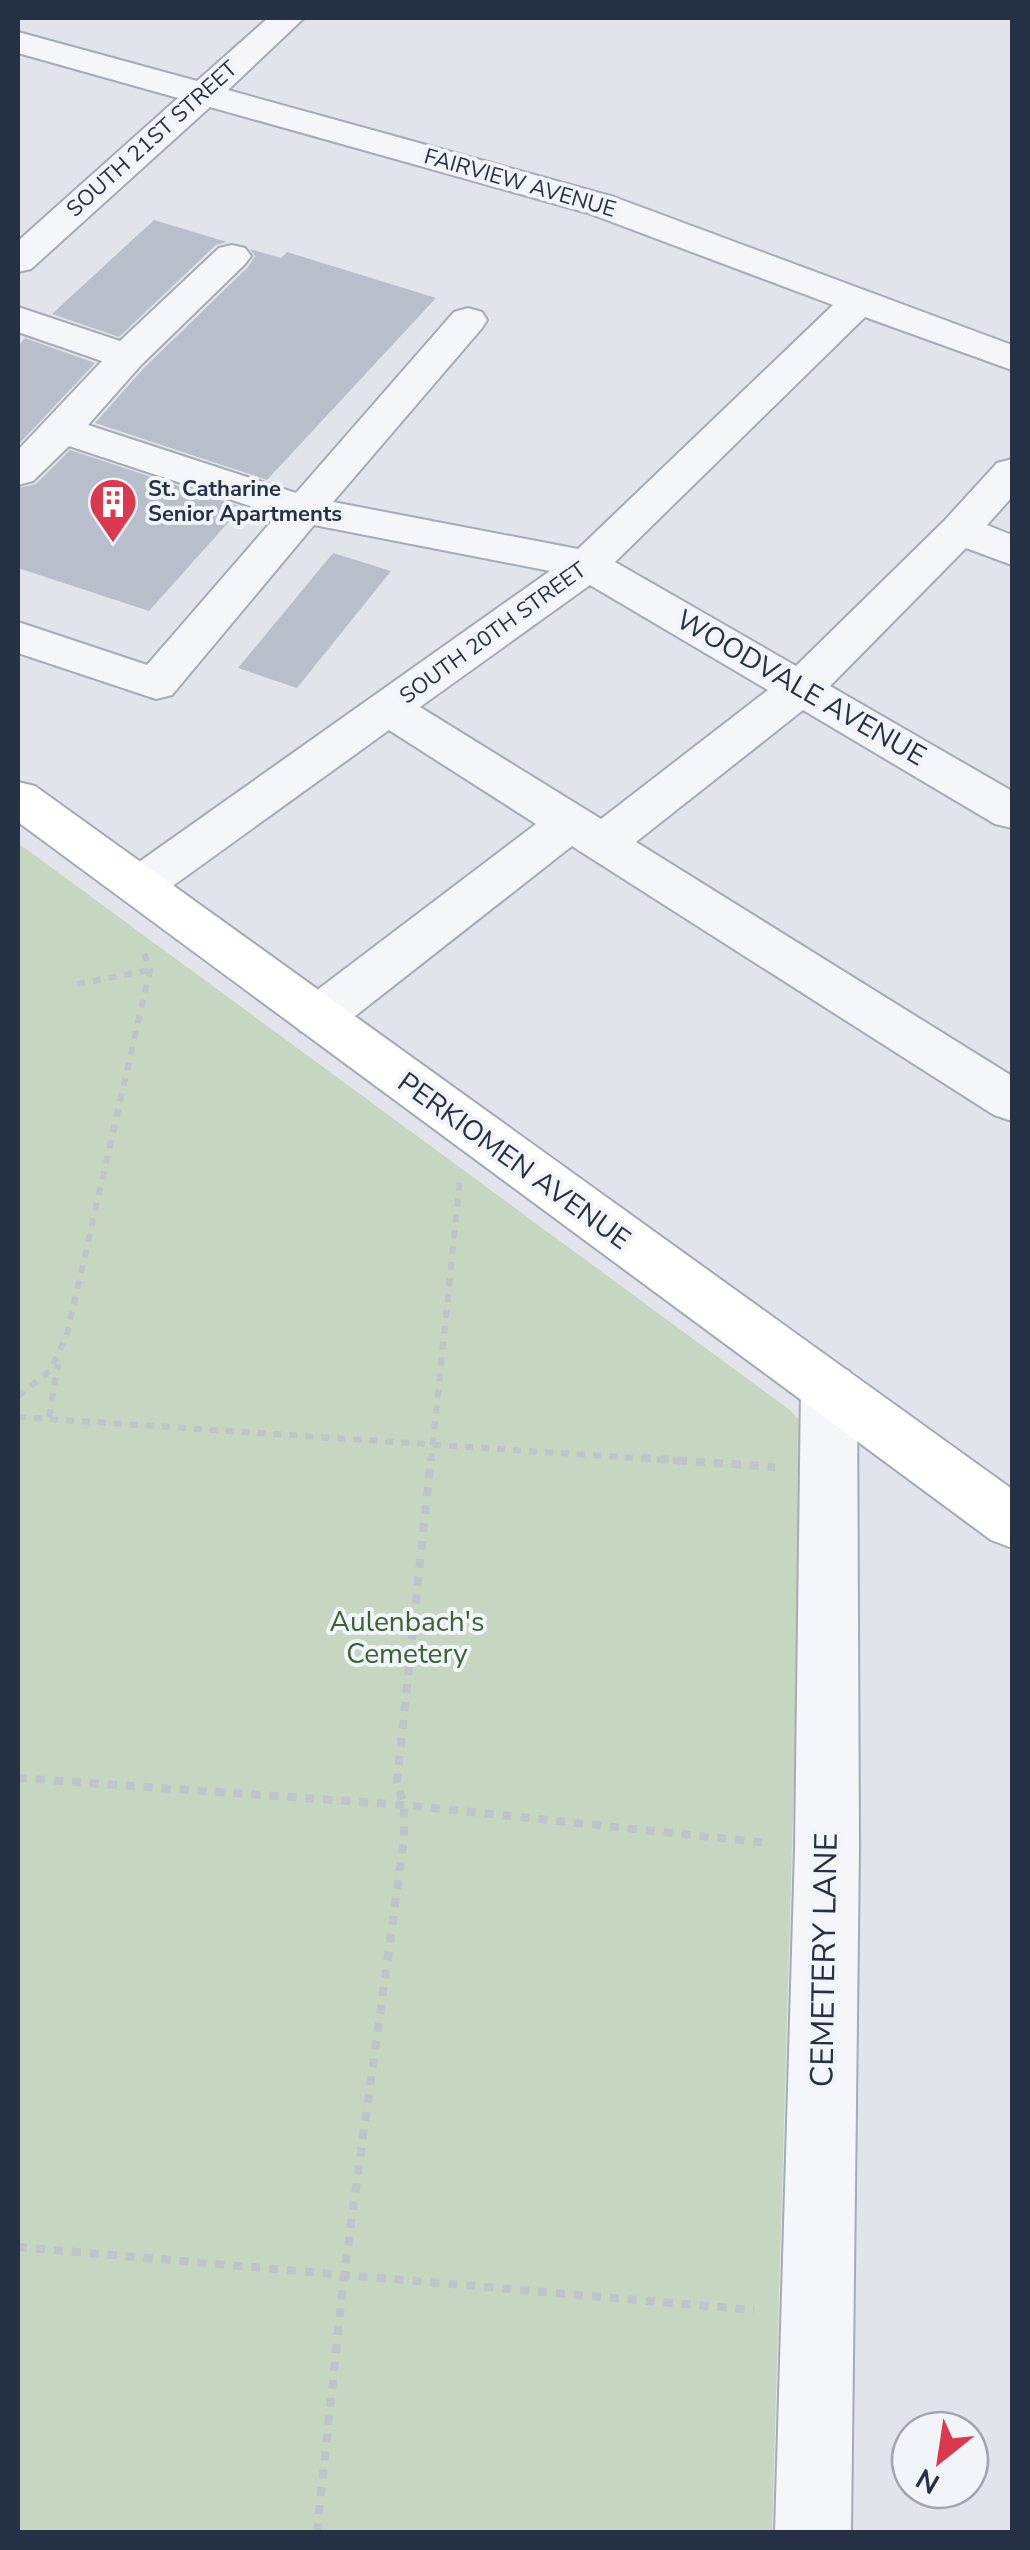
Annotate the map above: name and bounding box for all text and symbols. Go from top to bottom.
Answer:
street label: SOUTH 21ST STREET [60,54,244,224]
street label: FAIRVIEW AVENUE [421,141,619,225]
place label: St. Catharine Senior Apartments [148,474,342,529]
building icon: St. Catharine Senior Apartments [87,476,139,544]
street label: SOUTH 20TH STREET [394,555,593,711]
street label: WOODVALE AVENUE [669,601,933,775]
street label: PERKIOMEN AVENUE [390,1064,638,1258]
park label: Aulenbach's Cemetery [330,1603,484,1673]
street label: CEMETERY LANE [800,1832,848,2088]
north arrow [890,2410,990,2510]
text: N [909,2459,947,2502]

